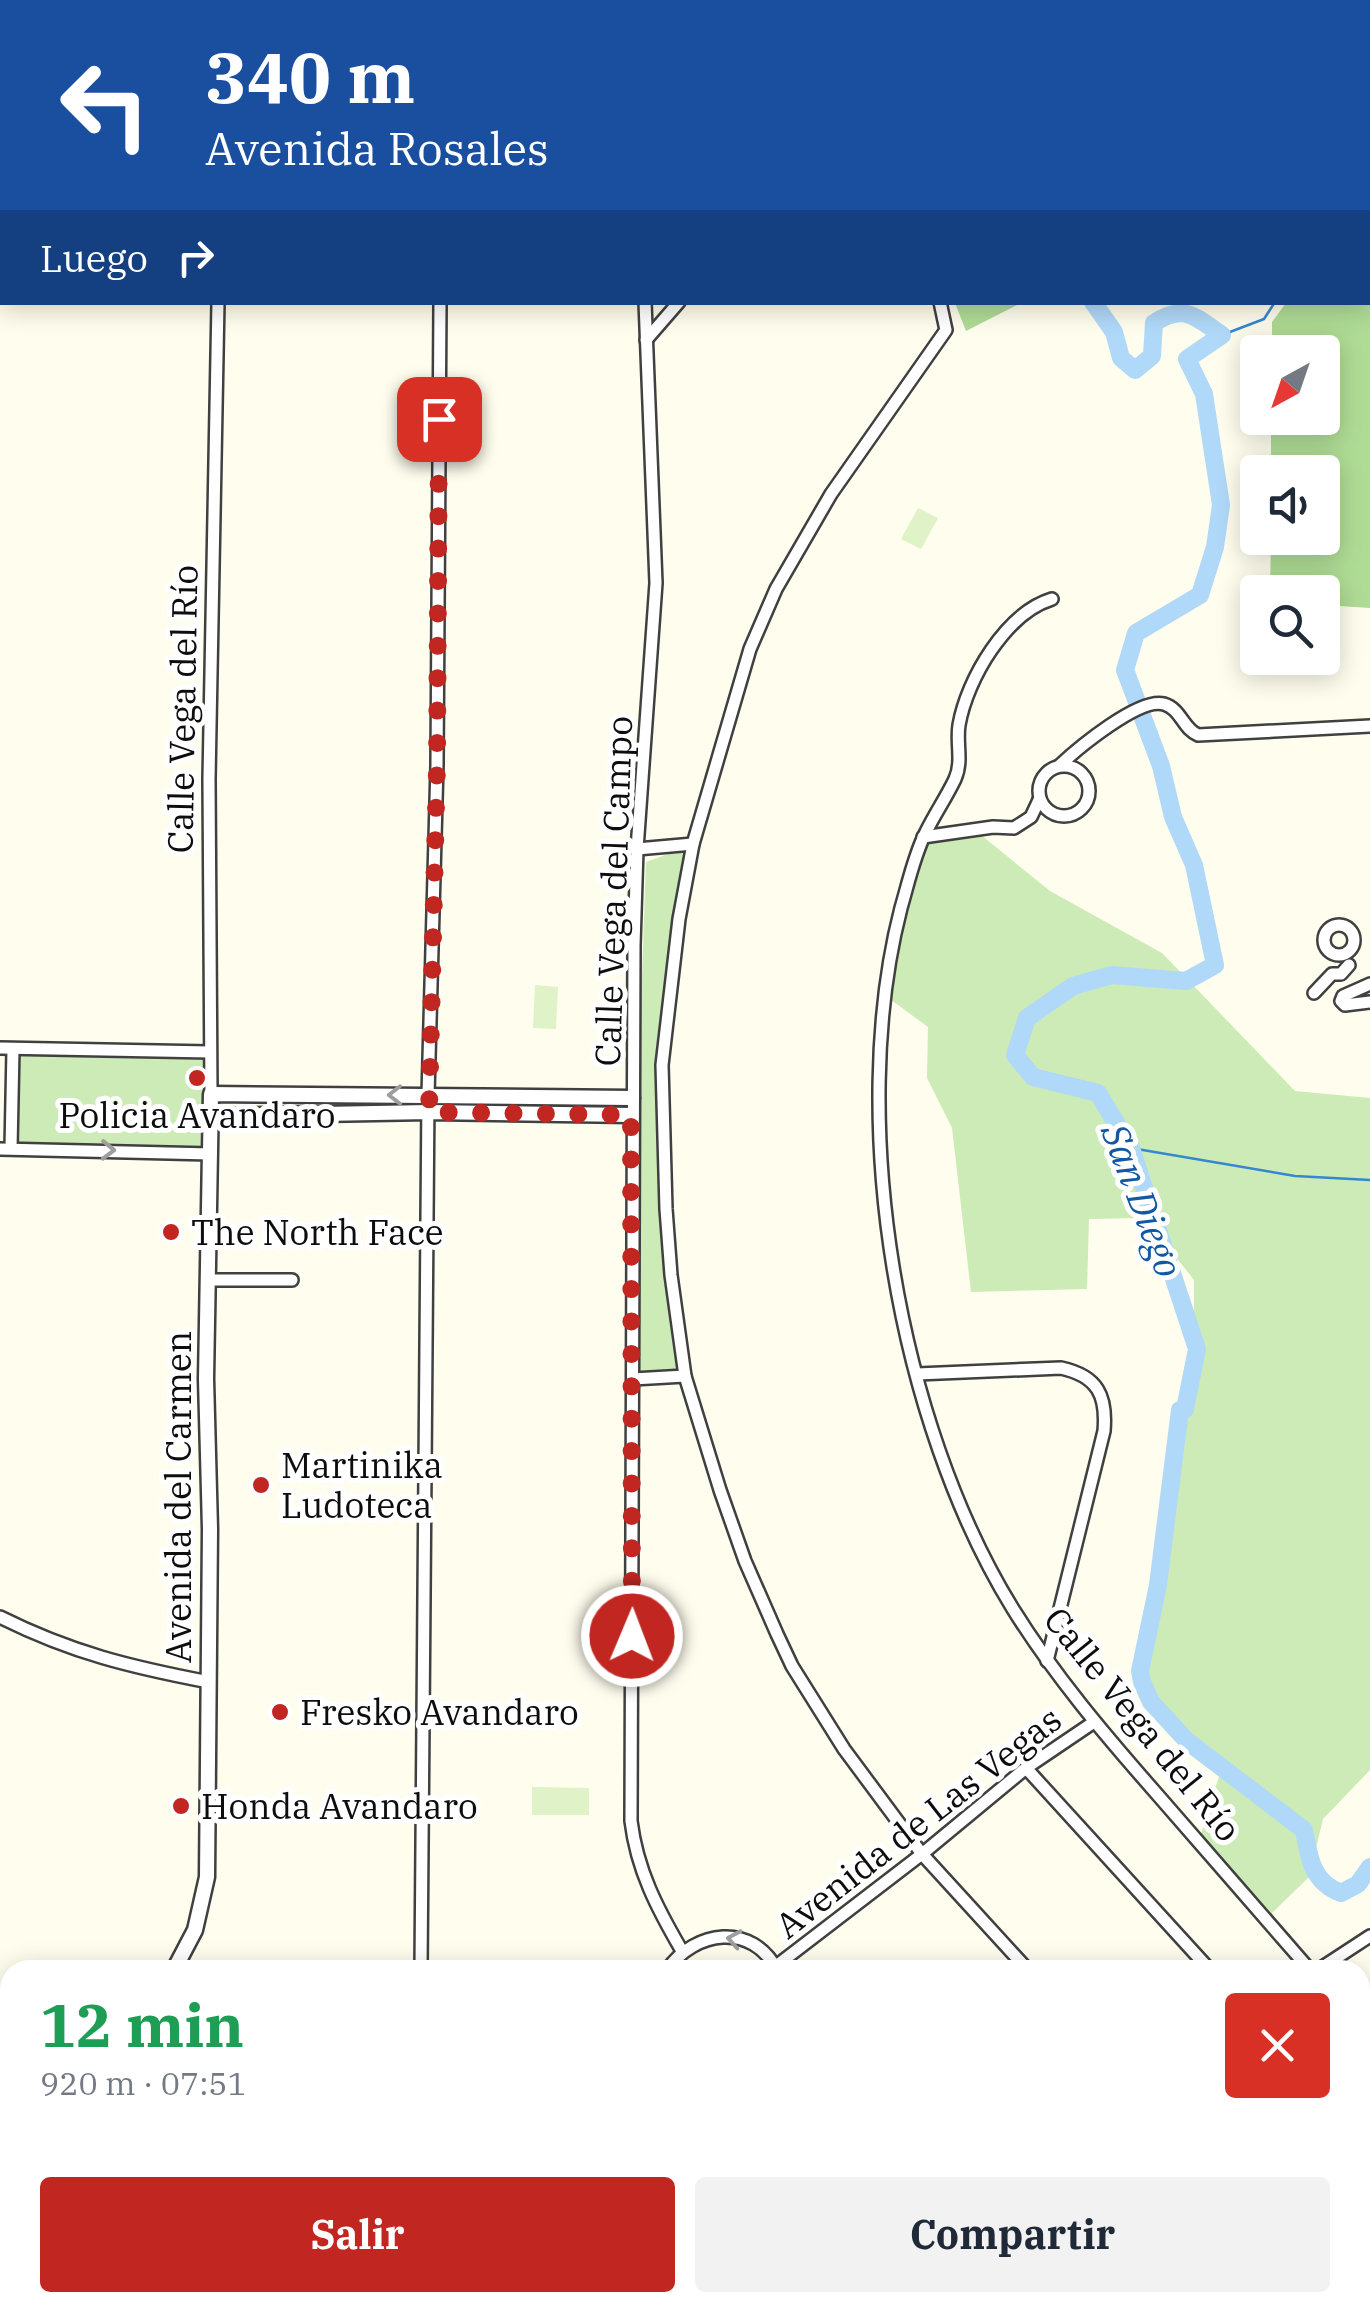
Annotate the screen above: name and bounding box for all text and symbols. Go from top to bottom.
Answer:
text: 340 m [205,31,415,122]
icon: left [40,40,170,170]
text: Avenida Rosales [205,119,549,177]
icon: right [168,230,223,285]
text: Luego [40,233,148,282]
north arrow [1240,335,1340,435]
map controls [1240,335,1340,675]
pin [397,377,482,462]
icon: arrive [412,392,467,447]
button: sound [1240,455,1340,555]
street label: Calle Vega del Río [156,564,208,854]
button: search [1240,575,1340,675]
street label: Calle Vega del Campo [584,715,642,1067]
marker: Policia Avandaro [186,1067,208,1089]
one-way arrow [386,1084,402,1106]
place label: Policia Avandaro [58,1092,336,1138]
water label: San Diego [1091,1115,1195,1284]
one-way arrow [101,1140,117,1161]
place label: The North Face [191,1209,444,1255]
marker: The North Face [160,1221,182,1243]
street label: Avenida del Carmen [155,1331,201,1663]
place label: Martinika Ludoteca [281,1442,443,1528]
marker: Martinika Ludoteca [250,1474,272,1496]
position arrow [580,1584,684,1688]
street label: Calle Vega del Río [1034,1597,1252,1851]
place label: Fresko Avandaro [300,1689,579,1735]
street label: Avenida de Las Vegas [766,1696,1070,1948]
marker: Fresko Avandaro [269,1701,291,1723]
place label: Honda Avandaro [201,1783,478,1829]
marker: Honda Avandaro [170,1795,192,1817]
one-way arrow [726,1929,742,1950]
text: 12 min [40,1985,244,2064]
button: close [1225,1993,1330,2098]
text: 920 m · 07:51 [40,2062,247,2104]
button: Salir [40,2177,675,2292]
button: Compartir [695,2177,1330,2292]

